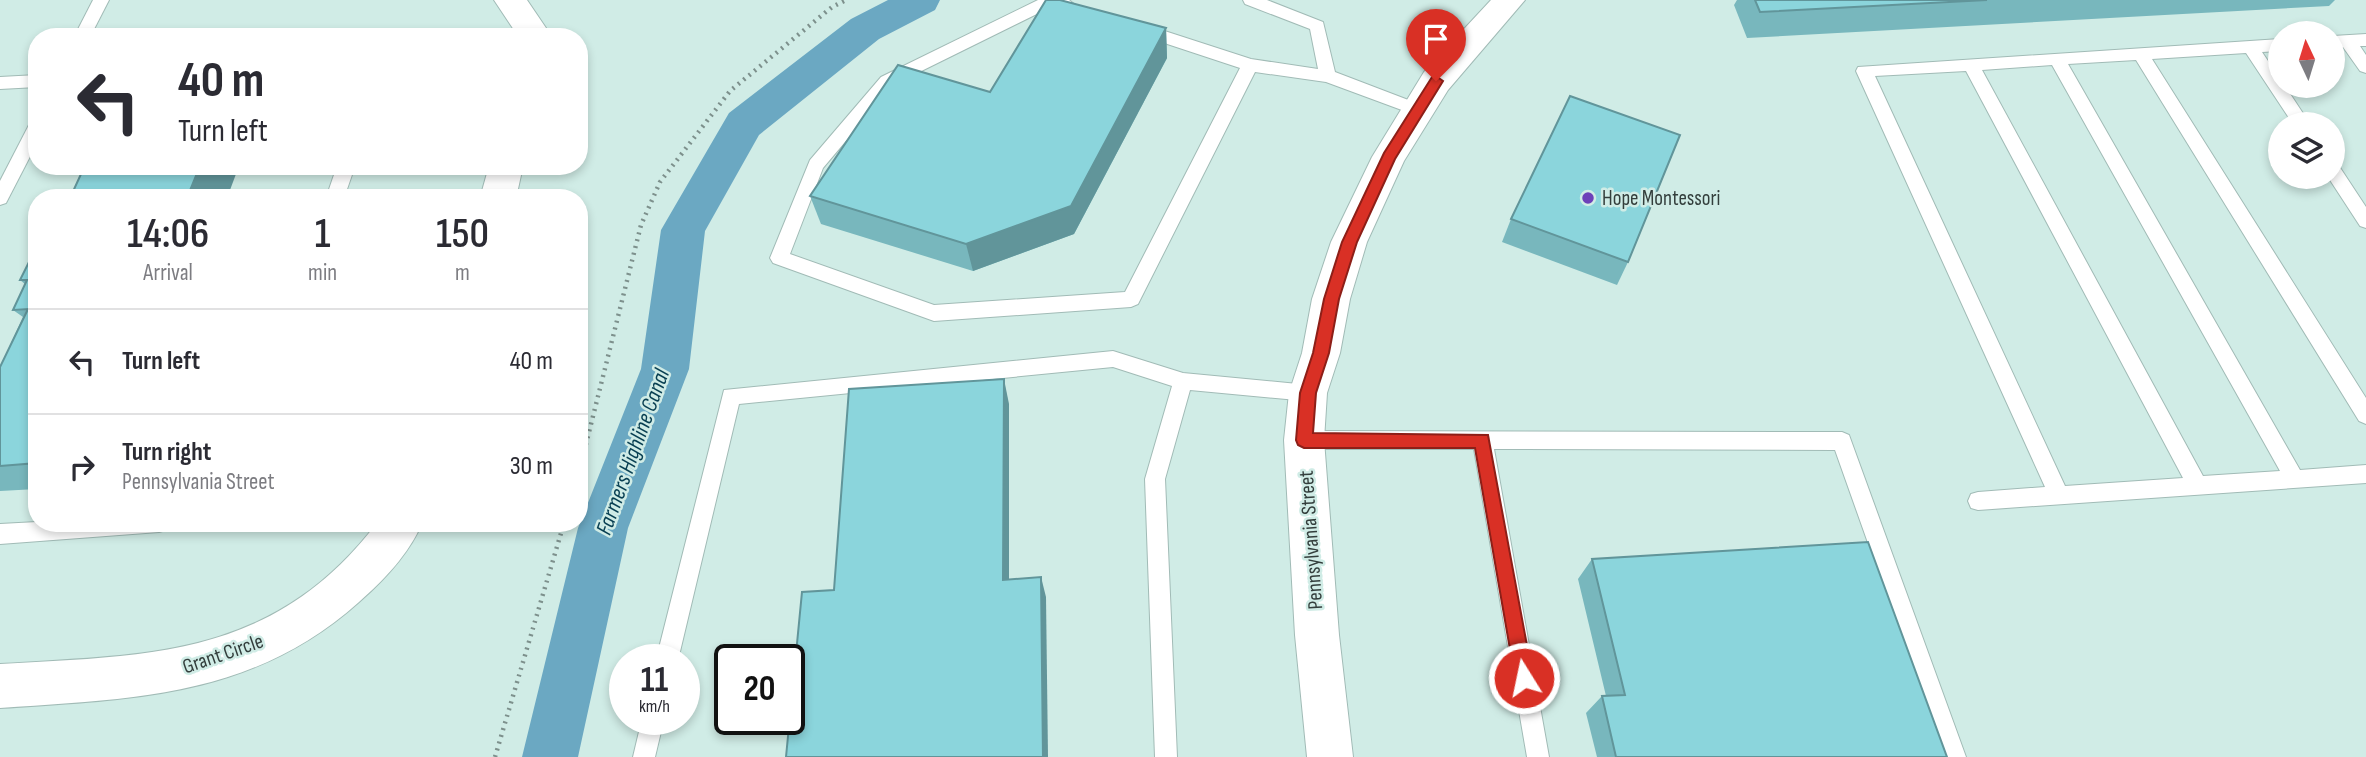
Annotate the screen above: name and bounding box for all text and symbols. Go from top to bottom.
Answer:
pin [1406,9,1466,81]
icon: arrive [1417,20,1455,58]
north arrow [2268,21,2345,98]
map controls [2268,21,2345,189]
text: 40 m [178,52,264,111]
icon: left [63,56,154,147]
text: Turn left [178,112,268,151]
button: layers [2268,112,2345,189]
place label: Hope Montessori [1602,186,1720,211]
marker: Hope Montessori [1580,190,1596,206]
text: 14:06 [127,209,209,260]
text: 1 [315,209,330,260]
text: 150 [436,209,489,260]
text: Arrival [143,259,193,287]
text: min [308,259,337,287]
text: m [455,259,470,287]
icon: left [63,343,101,381]
text: Turn left [122,346,200,377]
text: 40 m [510,346,553,377]
water label: Farmers Highline Canal [590,365,676,539]
text: Turn right [122,437,211,468]
icon: right [63,448,101,486]
text: 30 m [510,451,553,482]
text: Pennsylvania Street [122,468,275,496]
street label: Pennsylvania Street [1294,470,1328,610]
street label: Grant Circle [179,629,267,679]
position arrow [1487,641,1561,715]
speed limit sign: 20 [714,644,805,735]
text: 11 [641,659,668,702]
text: km/h [639,696,670,717]

